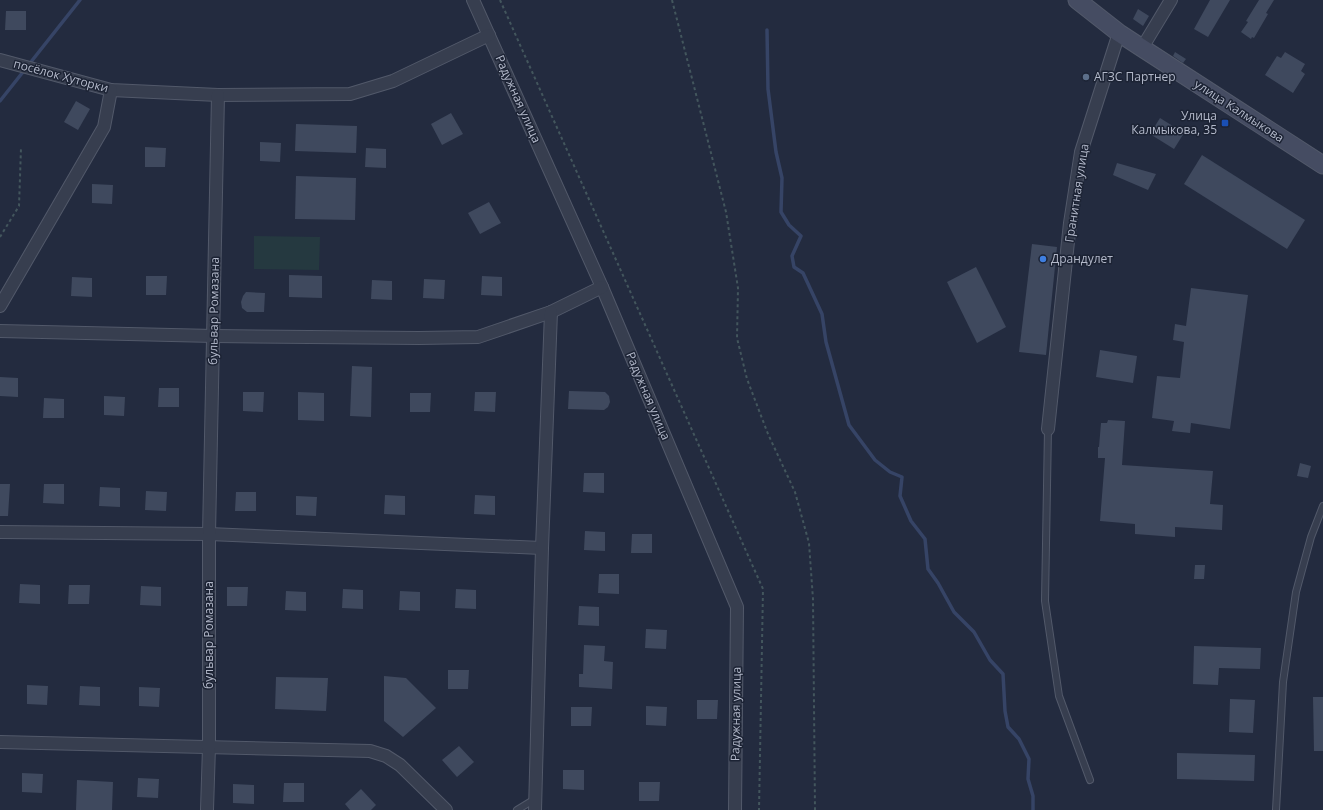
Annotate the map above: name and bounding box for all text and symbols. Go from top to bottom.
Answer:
street label: Радужная улица [492,52,545,145]
street label: посёлок Хуторки [12,55,110,96]
place label: АГЗС Партнер [1094,68,1176,85]
marker: АГЗС Партнер [1081,72,1091,82]
street label: улица Калмыкова [1191,75,1287,146]
place label: Улица Калмыкова, 35 [1131,107,1217,138]
marker: Улица Калмыкова, 35 [1220,118,1230,128]
street label: Гранитная улица [1060,142,1093,244]
place label: Драндулет [1051,250,1113,267]
marker: Драндулет [1038,254,1048,264]
street label: бульвар Ромазана [204,257,223,365]
street label: Радужная улица [622,349,675,443]
street label: бульвар Ромазана [200,581,217,689]
street label: Радужная улица [726,667,745,761]

